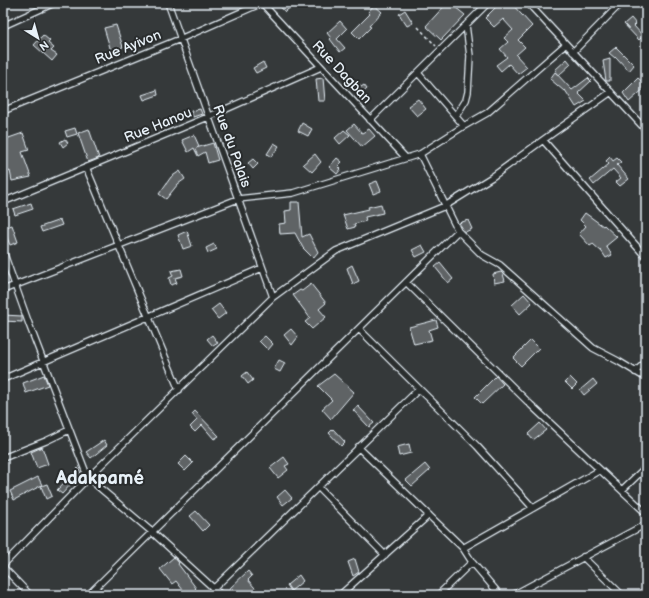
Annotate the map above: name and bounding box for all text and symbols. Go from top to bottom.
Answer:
north arrow [18,18,58,58]
street label: Rue Ayivon [92,26,164,68]
street label: Rue Dagban [309,37,375,107]
text: N [37,38,51,53]
street label: Rue du Palais [209,102,255,190]
street label: Rue Hanou [122,104,194,146]
district label: Adakpamé [55,468,144,489]

